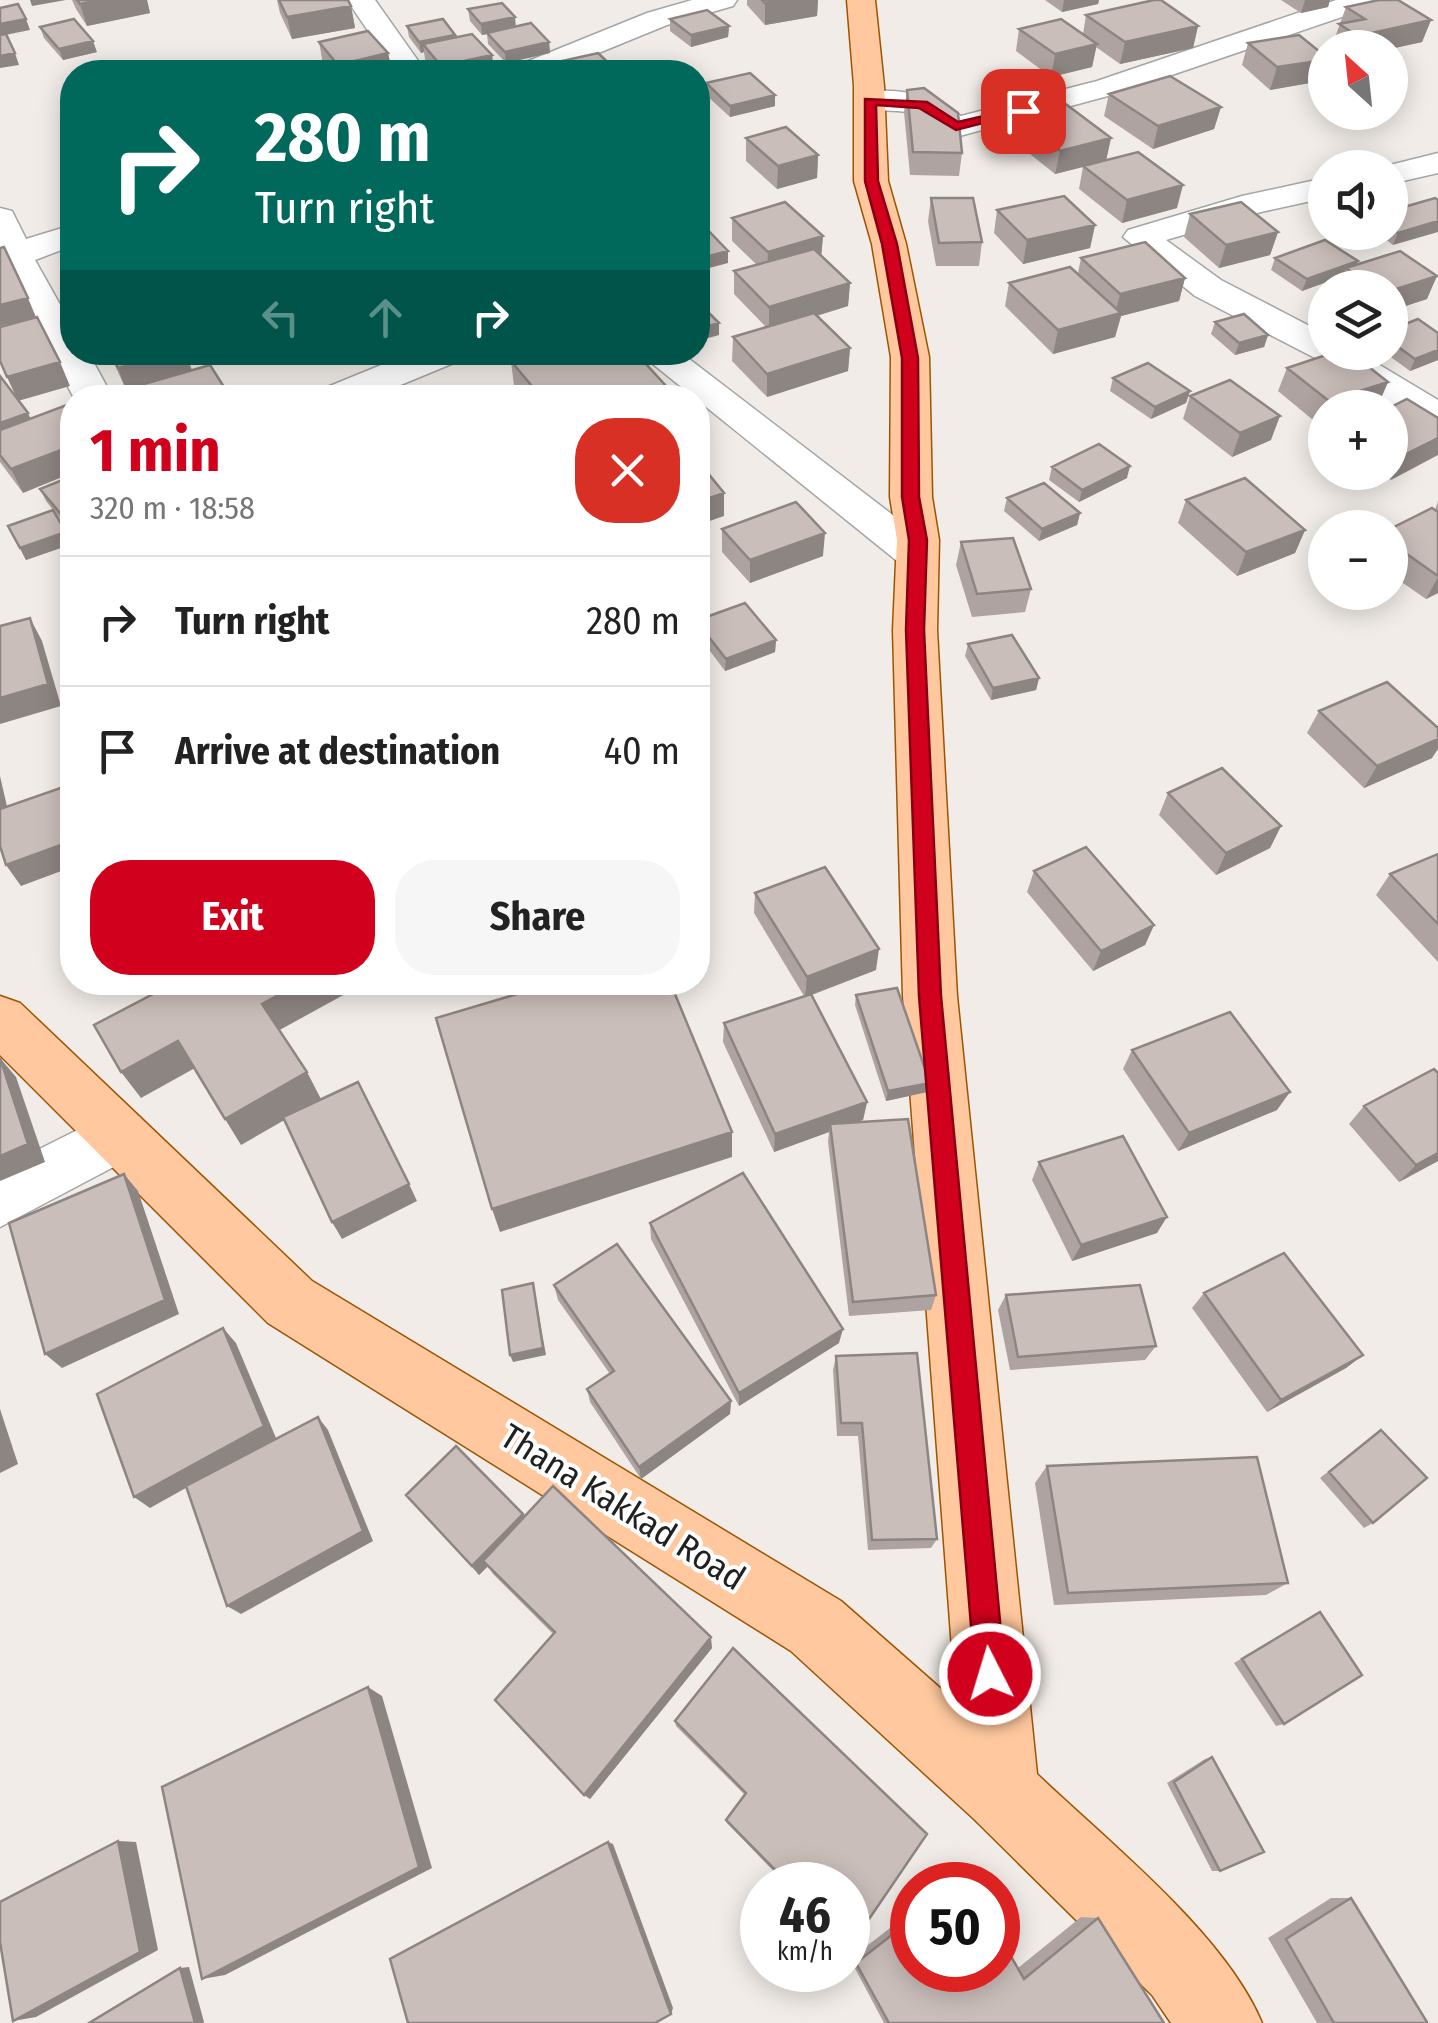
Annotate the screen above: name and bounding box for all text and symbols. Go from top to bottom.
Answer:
north arrow [1308,30,1408,130]
map controls [1308,30,1408,610]
pin [981,69,1066,154]
icon: arrive [996,84,1051,139]
text: 280 m [255,96,431,180]
icon: right [90,100,220,230]
button: sound [1308,150,1408,250]
text: Turn right [255,181,434,235]
button: layers [1308,270,1408,370]
icon: left [253,290,308,345]
icon: ahead [358,290,413,345]
icon: right [463,290,518,345]
button: + [1308,390,1408,490]
text: 1 min [90,415,221,487]
button: close [575,418,680,523]
text: 320 m · 18:58 [90,489,255,527]
button: − [1308,510,1408,610]
icon: right [90,594,145,649]
text: Turn right [175,598,329,644]
text: 280 m [586,598,680,644]
icon: arrive [90,724,145,779]
text: Arrive at destination [175,728,500,774]
text: 40 m [604,728,680,774]
button: Exit [90,860,375,975]
button: Share [395,860,680,975]
street label: Thana Kakkad Road [493,1415,753,1599]
position arrow [938,1622,1042,1726]
speed limit sign: 50 [890,1862,1020,1992]
text: 46 [779,1885,831,1945]
text: km/h [777,1937,833,1967]

